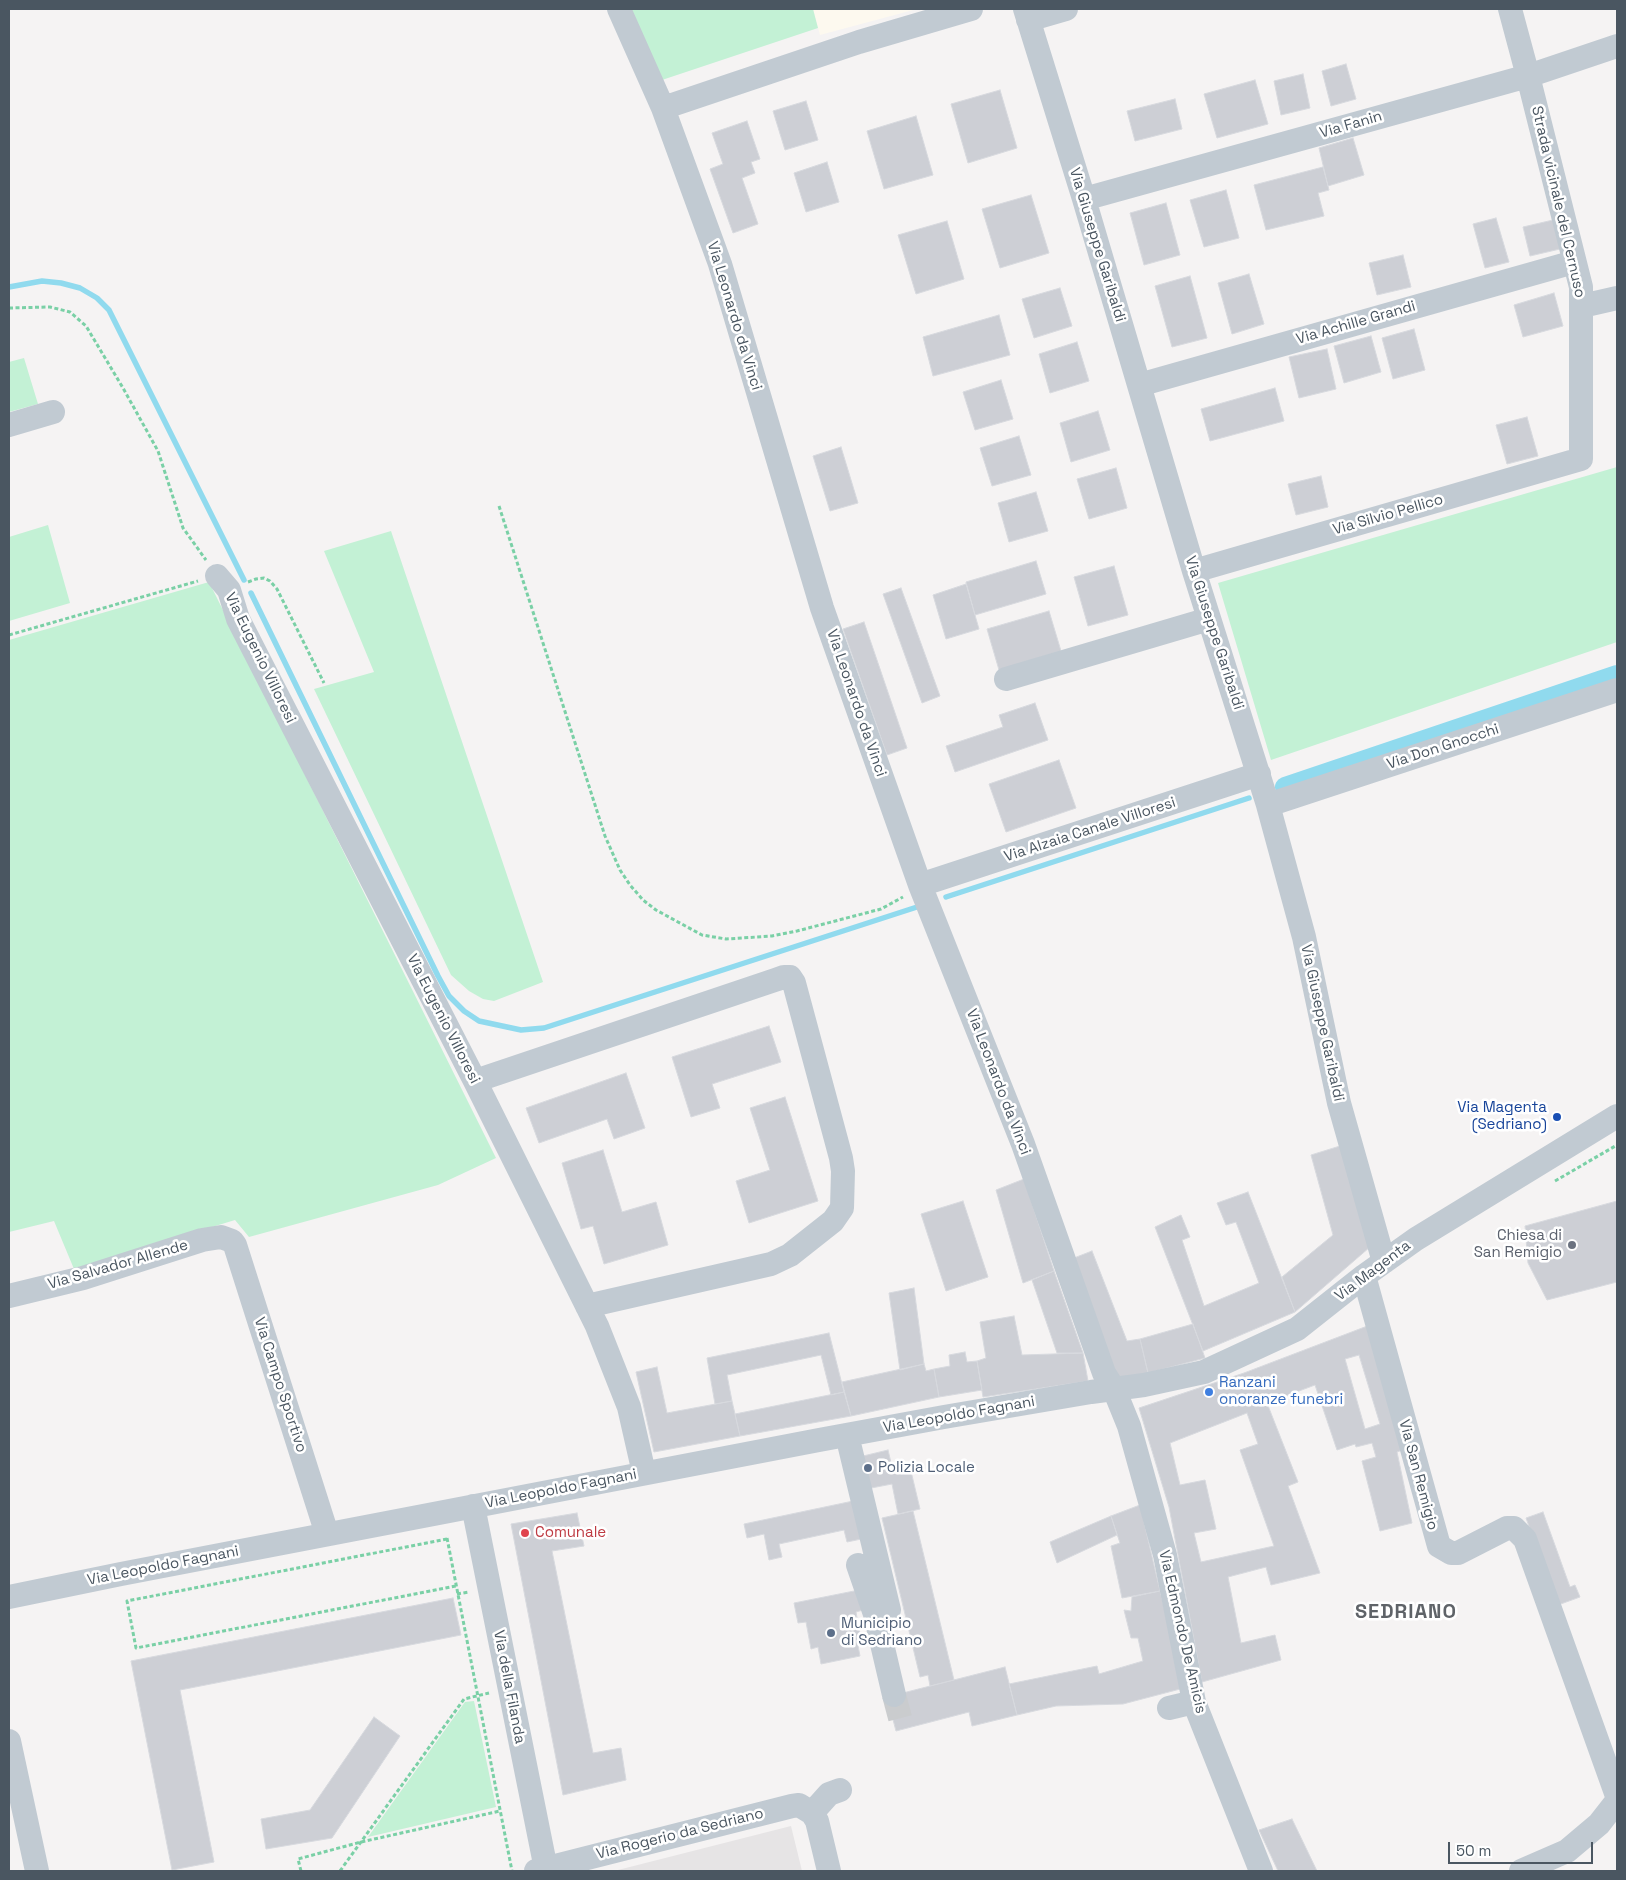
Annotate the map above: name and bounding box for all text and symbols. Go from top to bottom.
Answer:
street label: Strada vicinale del Cernuso [1527,104,1589,300]
street label: Via Fanin [1318,108,1384,142]
street label: Via Giuseppe Garibaldi [1065,166,1129,324]
street label: Via Leonardo da Vinci [703,239,765,393]
street label: Via Achille Grandi [1294,297,1418,349]
street label: Via Silvio Pellico [1331,491,1445,539]
street label: Via Giuseppe Garibaldi [1181,554,1247,712]
street label: Via Eugenio Villoresi [221,590,299,726]
street label: Via Leonardo da Vinci [822,627,890,779]
street label: Via Don Gnocchi [1385,720,1501,774]
street label: Via Alzaia Canale Villoresi [1002,794,1178,866]
street label: Via Giuseppe Garibaldi [1297,943,1347,1103]
street label: Via Eugenio Villoresi [403,951,483,1087]
street label: Via Leonardo da Vinci [962,1007,1034,1157]
place label: Via Magenta (Sedriano) [1457,1099,1547,1134]
marker: Via Magenta (Sedriano) [1551,1111,1563,1123]
place label: Chiesa di San Remigio [1474,1227,1562,1262]
street label: Via Salvador Allende [46,1236,190,1294]
street label: Via Magenta [1332,1237,1414,1305]
marker: Chiesa di San Remigio [1566,1239,1578,1251]
street label: Via Campo Sportivo [250,1315,310,1455]
place label: Ranzani onoranze funebri [1219,1374,1343,1409]
marker: Ranzani onoranze funebri [1203,1386,1215,1398]
street label: Via Leopoldo Fagnani [882,1393,1036,1437]
street label: Via San Remigio [1395,1418,1441,1532]
place label: Polizia Locale [878,1459,975,1477]
marker: Polizia Locale [862,1462,874,1474]
street label: Via Leopoldo Fagnani [484,1465,638,1513]
place label: Comunale [535,1524,606,1542]
marker: Comunale [519,1527,531,1539]
street label: Via Leopoldo Fagnani [86,1542,240,1590]
street label: Via Edmondo De Amicis [1154,1549,1210,1715]
district label: SEDRIANO [1354,1601,1458,1625]
place label: Municipio di Sedriano [841,1615,922,1650]
marker: Municipio di Sedriano [825,1627,837,1639]
street label: Via della Filanda [489,1629,529,1745]
street label: Via Rogerio da Sedriano [595,1805,765,1863]
scale bar [1451,1832,1596,1864]
text: 50 m [1456,1841,1491,1860]

